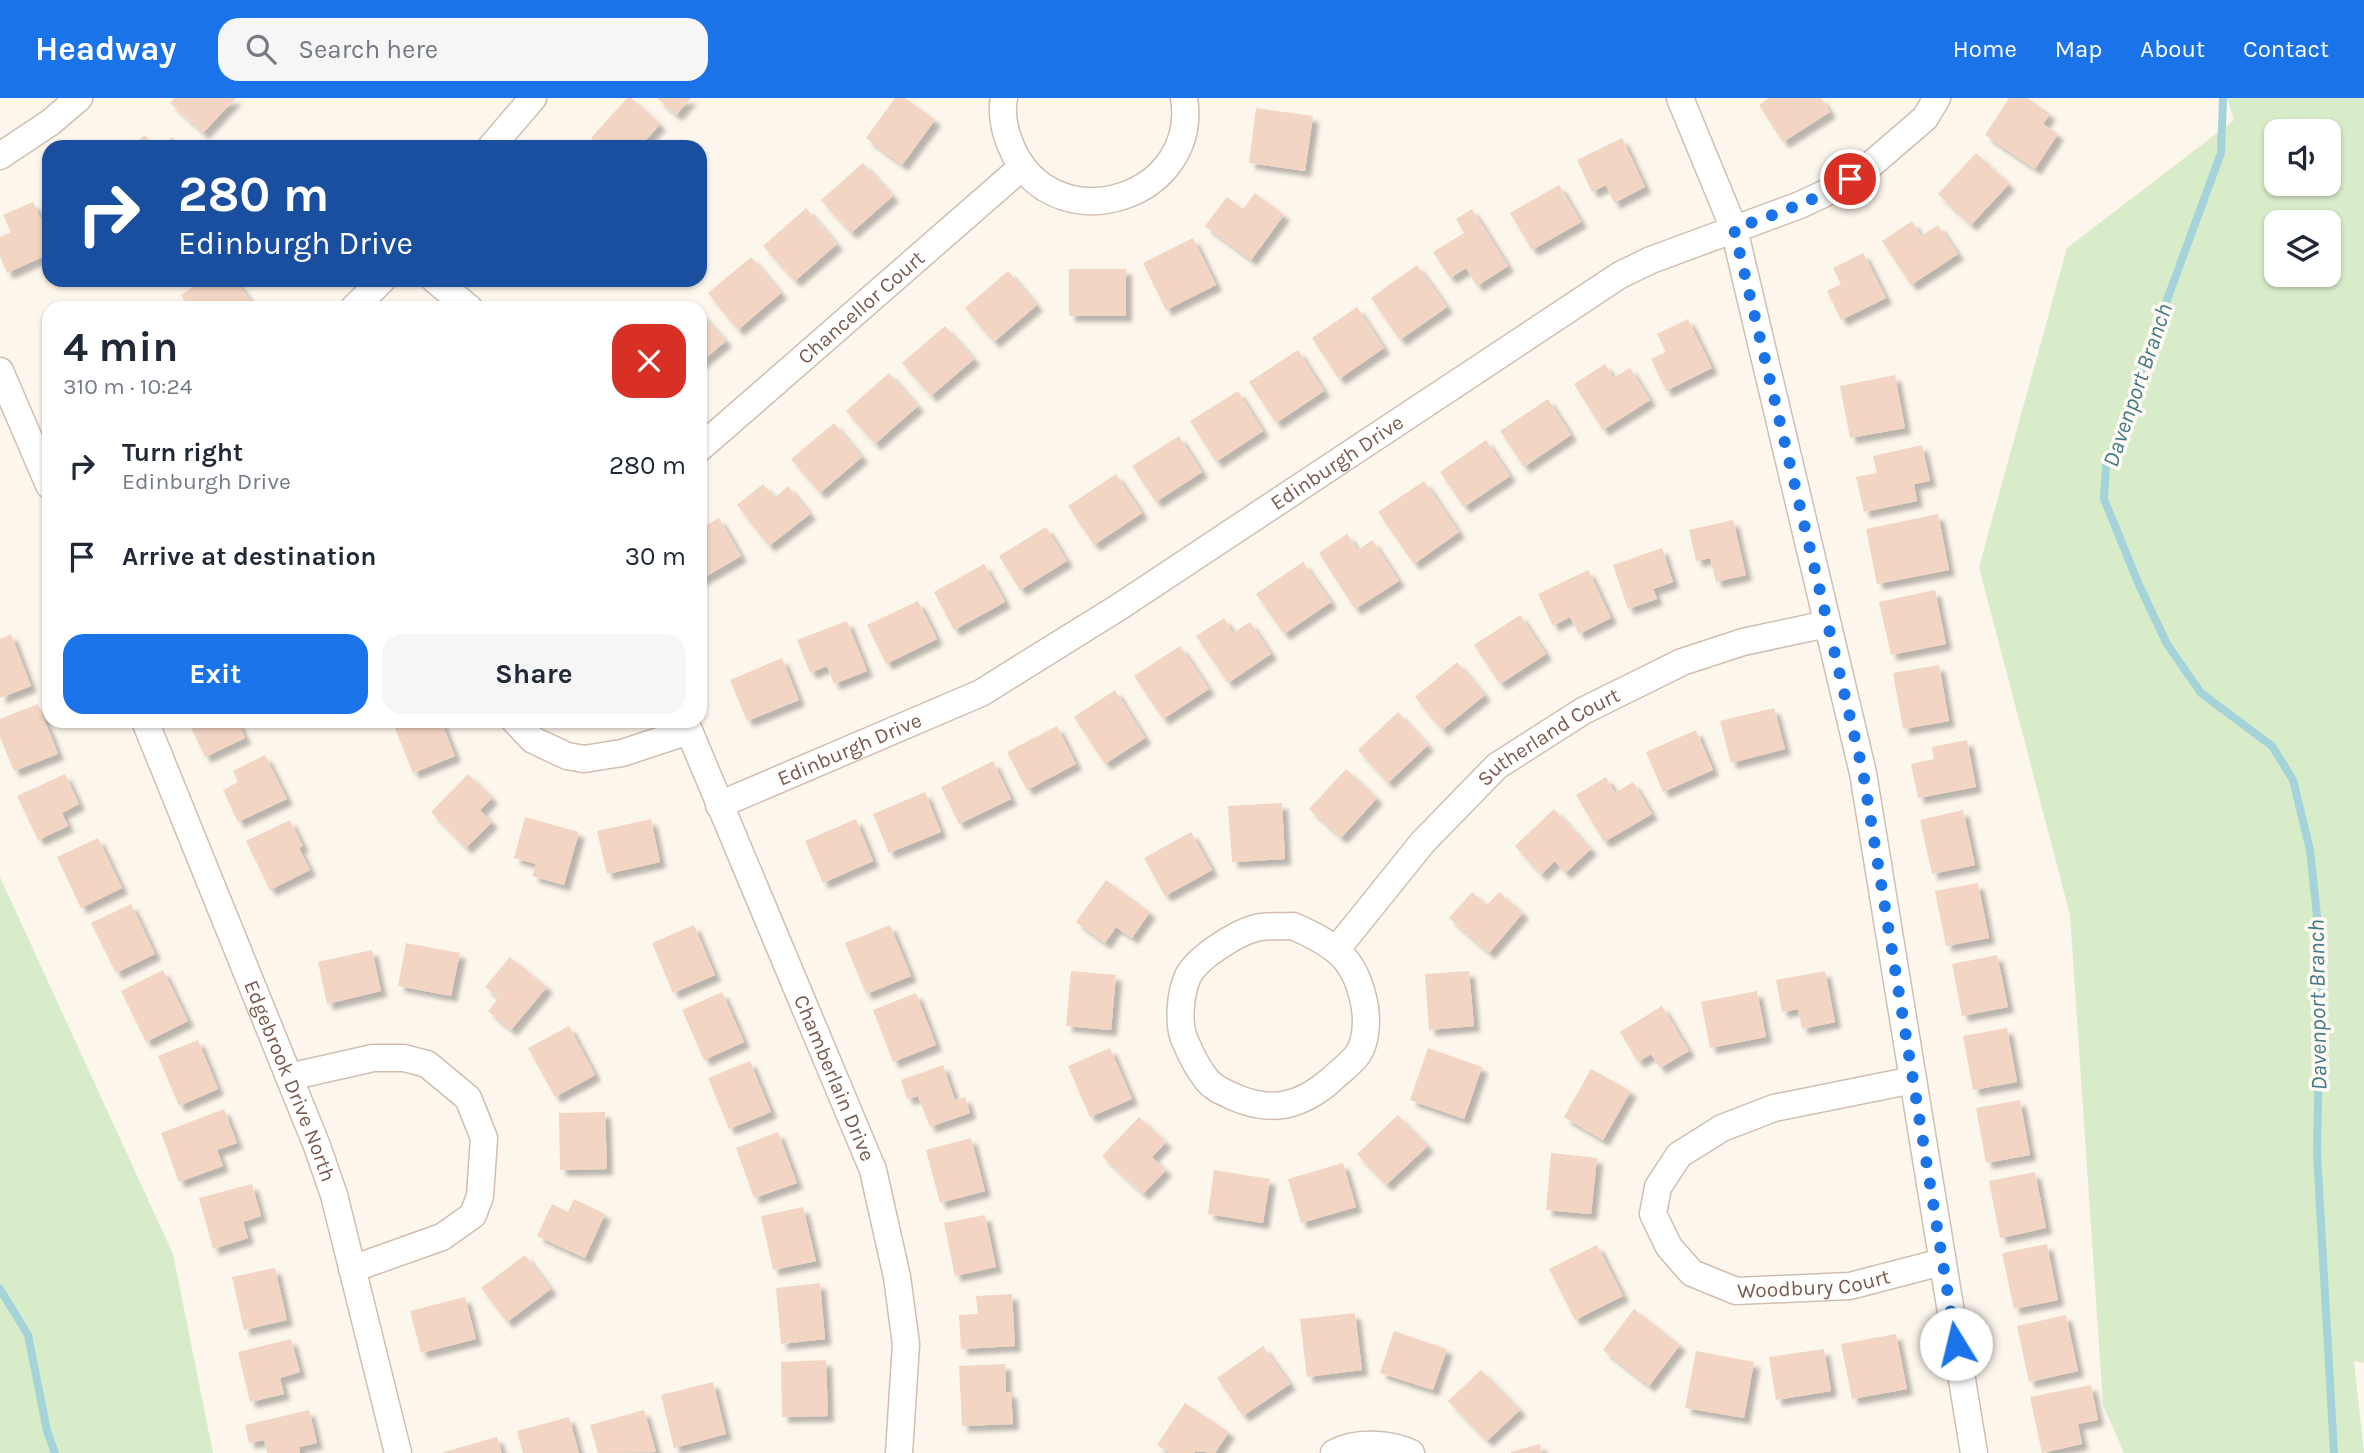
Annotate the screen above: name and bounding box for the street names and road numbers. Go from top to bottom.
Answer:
street label: Chancellor Court [793,246,929,369]
street label: Edinburgh Drive [1266,410,1408,515]
street label: Sutherland Court [1472,683,1624,791]
street label: Edinburgh Drive [774,708,925,791]
street label: Edgebrook Drive North [239,977,340,1185]
street label: Chamberlain Drive [789,991,880,1165]
street label: Woodbury Court [1737,1264,1893,1303]

